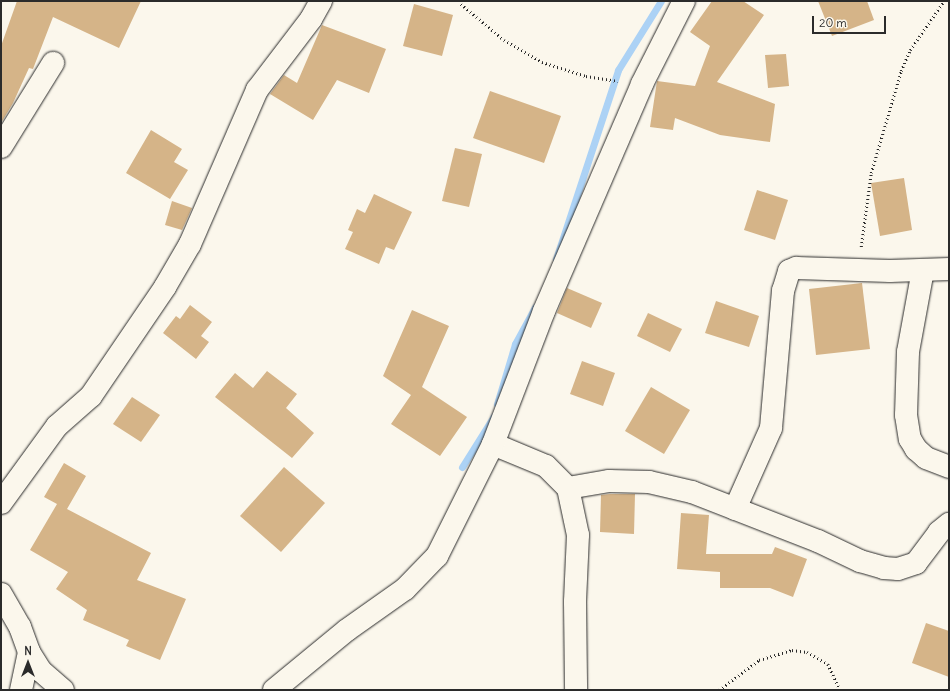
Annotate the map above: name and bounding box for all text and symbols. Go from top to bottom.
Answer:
scale bar [814,8,888,34]
text: 20 m [819,15,847,30]
north arrow [8,643,48,683]
text: N [24,644,32,658]

